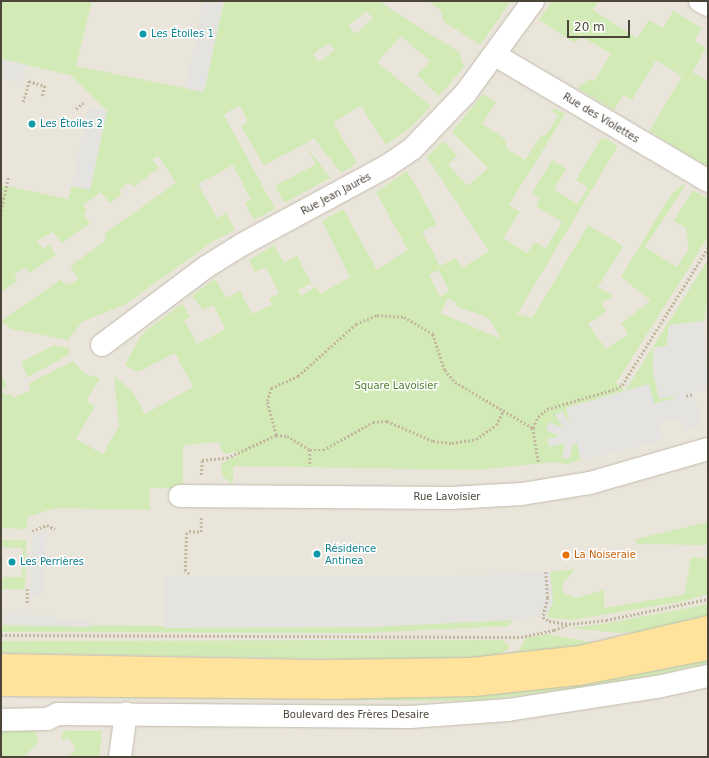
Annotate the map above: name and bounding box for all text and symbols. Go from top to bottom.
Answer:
scale bar [569,12,632,38]
text: 20 m [574,20,605,34]
place label: Les Étoiles 1 [151,28,214,40]
marker: Les Étoiles 1 [138,29,148,39]
street label: Rue des Violettes [561,91,641,145]
place label: Les Étoiles 2 [40,118,103,130]
marker: Les Étoiles 2 [27,119,37,129]
street label: Rue Jean Jaurès [299,170,373,218]
park label: Square Lavoisier [354,380,438,392]
street label: Rue Lavoisier [414,491,480,503]
place label: Résidence Antinea [325,542,376,566]
marker: Résidence Antinea [312,549,322,559]
place label: La Noiseraie [574,549,636,561]
marker: La Noiseraie [561,550,571,560]
place label: Les Perrières [20,556,84,568]
marker: Les Perrières [7,557,17,567]
street label: Boulevard des Frères Desaire [283,709,429,721]

